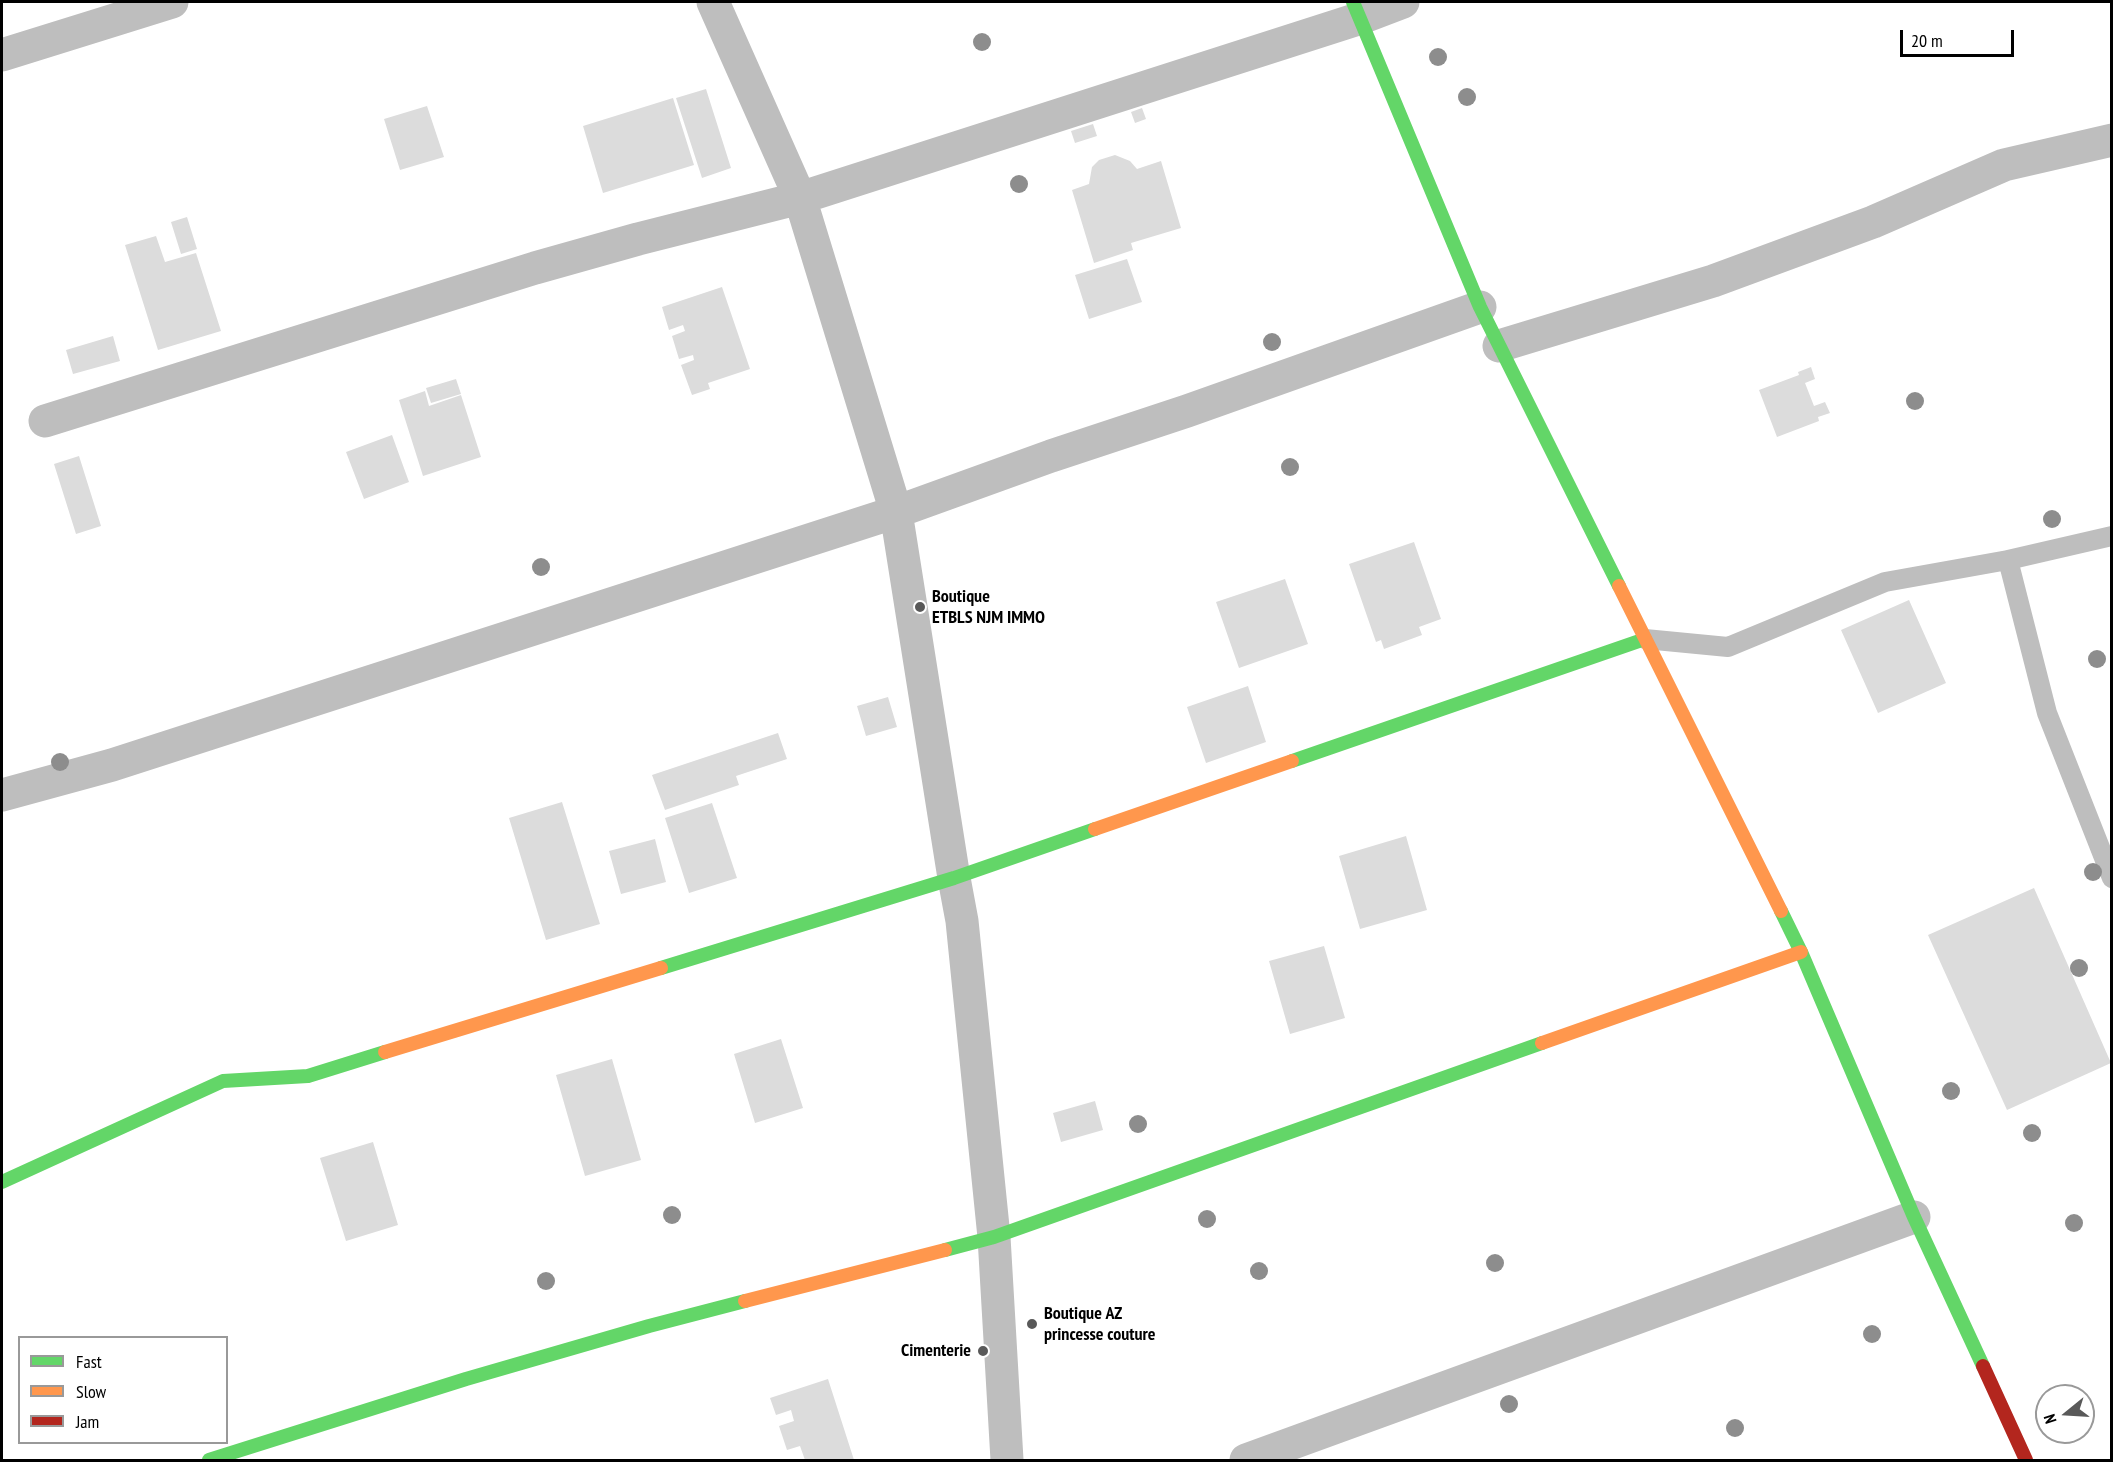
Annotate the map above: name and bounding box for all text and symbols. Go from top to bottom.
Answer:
scale bar [1903,18,2017,56]
text: 20 m [1911,29,1943,52]
place label: Boutique ETBLS NJM IMMO [932,586,1045,628]
marker: Boutique ETBLS NJM IMMO [913,600,927,614]
place label: Boutique AZ princesse couture [1044,1303,1156,1346]
marker: Boutique AZ princesse couture [1025,1317,1039,1331]
legend [18,1336,228,1444]
place label: Cimenterie [901,1340,971,1362]
marker: Cimenterie [976,1344,990,1358]
text: Fast [76,1350,102,1373]
text: Slow [76,1380,106,1403]
north arrow [2035,1384,2095,1444]
text: Jam [76,1410,99,1433]
text: N [2039,1412,2061,1426]

